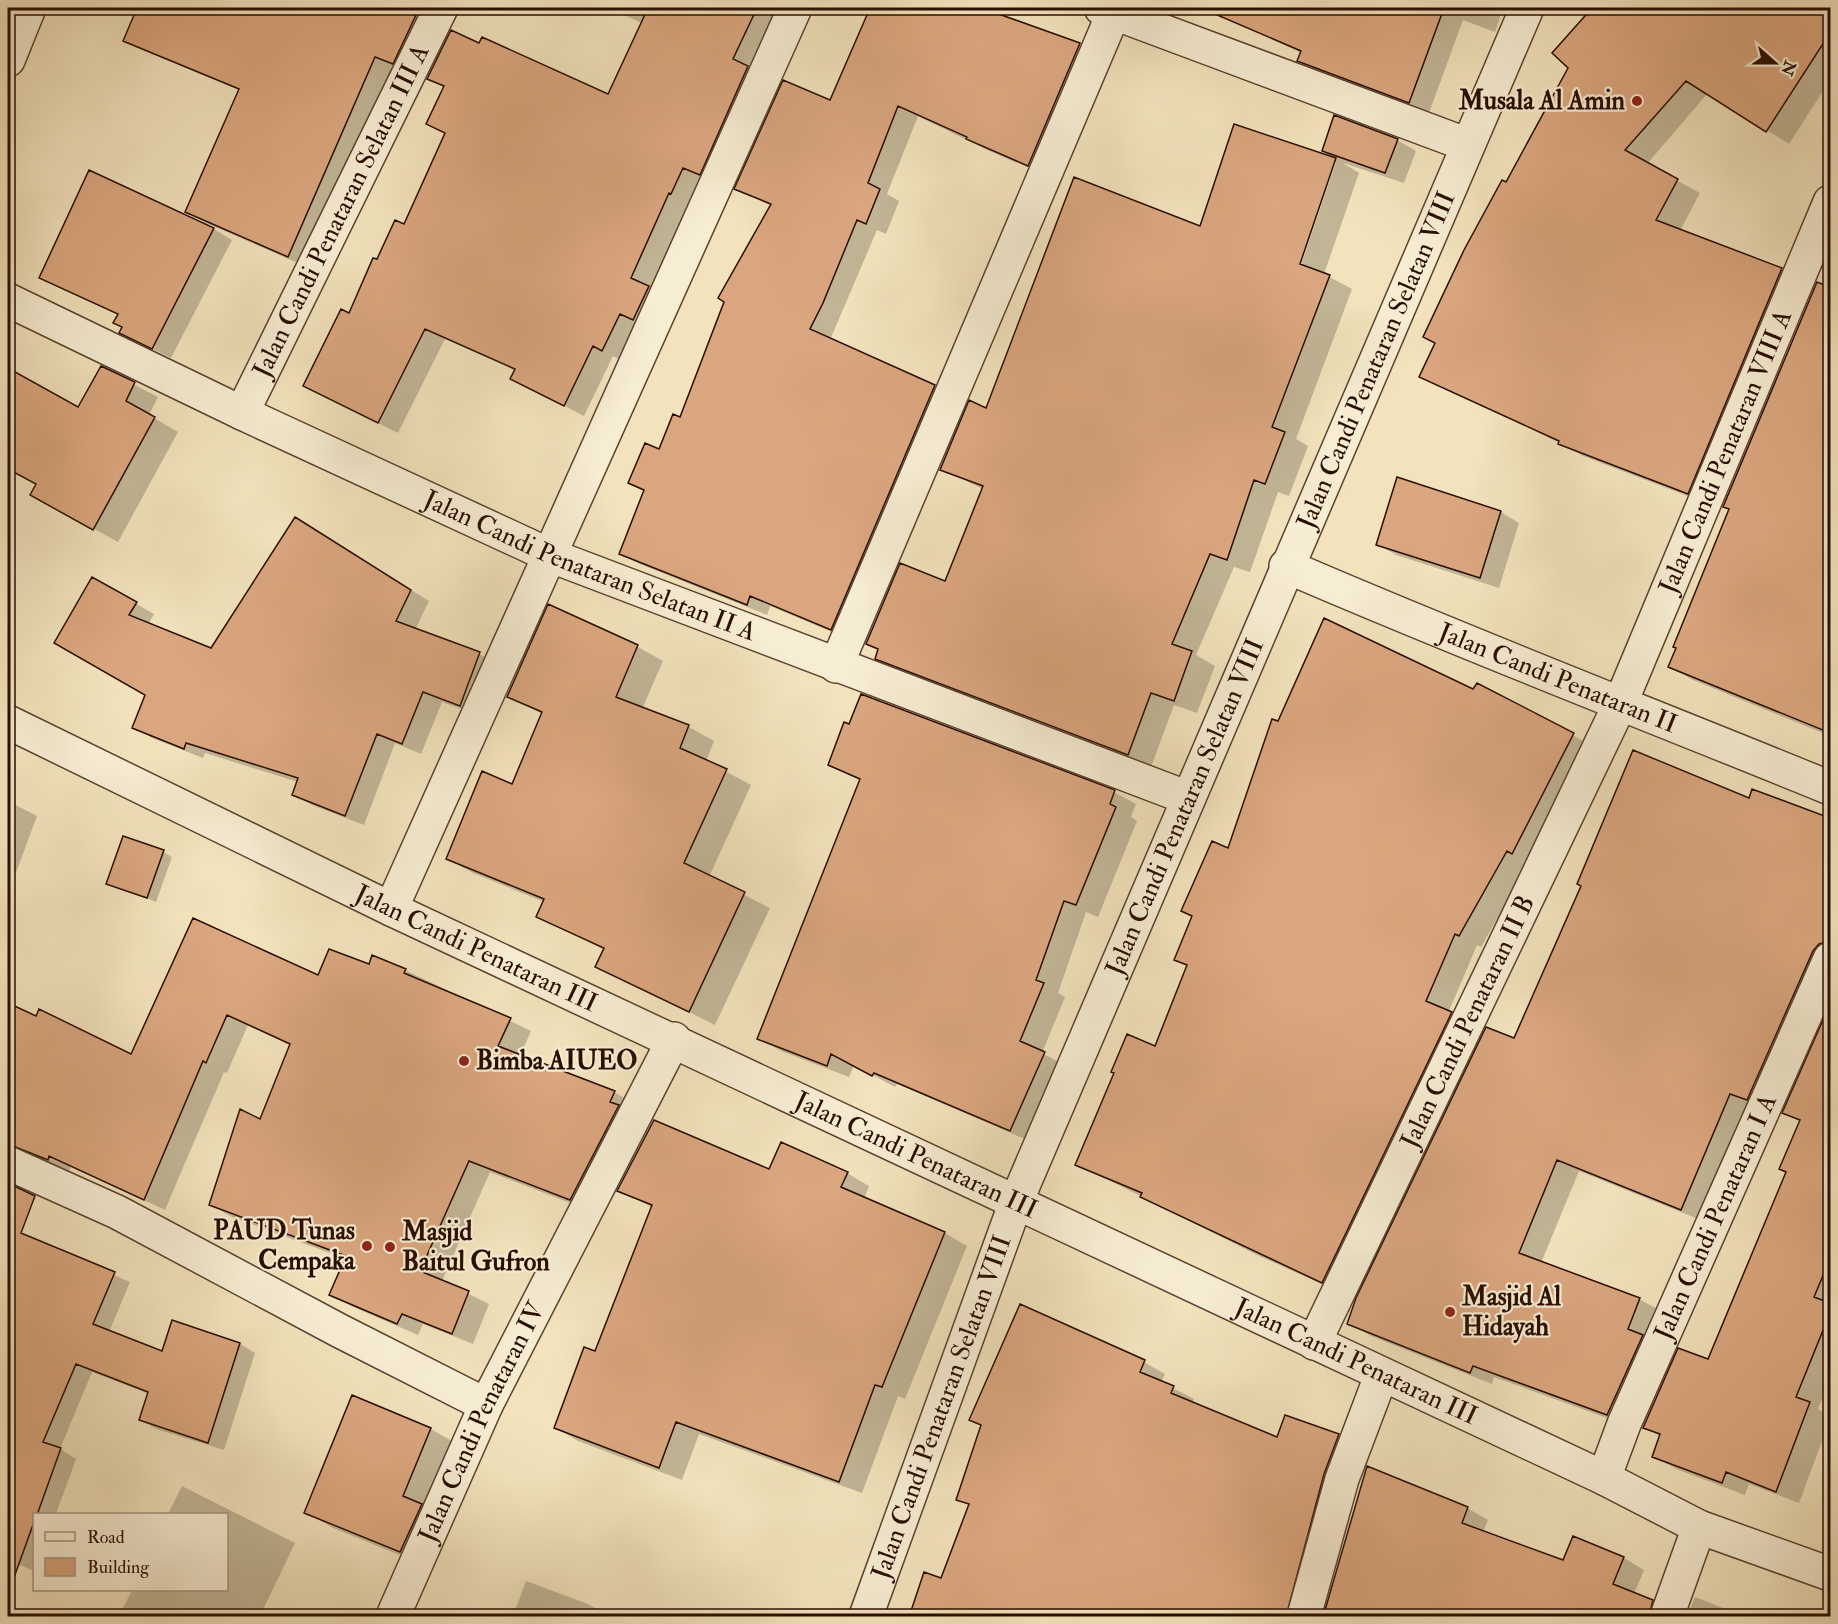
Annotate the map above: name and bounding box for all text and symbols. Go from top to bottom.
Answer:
north arrow [1745,33,1805,93]
street label: Jalan Candi Penataran Selatan III A [245,39,437,384]
text: N [1776,57,1800,79]
place label: Musala Al Amin [1458,85,1626,117]
marker: Musala Al Amin [1630,94,1644,108]
street label: Jalan Candi Penataran Selatan VIII [1290,187,1463,535]
street label: Jalan Candi Penataran VIII A [1652,304,1799,599]
street label: Jalan Candi Penataran Selatan II A [417,483,761,648]
street label: Jalan Candi Penataran II [1433,616,1682,741]
street label: Jalan Candi Penataran Selatan VIII [1098,634,1271,981]
street label: Jalan Candi Penataran III [348,877,602,1019]
street label: Jalan Candi Penataran II B [1393,890,1542,1154]
place label: Bimba AIUEO [476,1045,637,1077]
marker: Bimba AIUEO [457,1054,471,1068]
street label: Jalan Candi Penataran III [788,1084,1042,1226]
street label: Jalan Candi Penataran I A [1647,1089,1784,1346]
place label: PAUD Tunas Cempaka [213,1215,356,1278]
place label: Masjid Baitul Gufron [401,1216,550,1278]
street label: Jalan Candi Penataran Selatan VIII [864,1231,1019,1585]
marker: PAUD Tunas Cempaka [360,1239,374,1253]
marker: Masjid Baitul Gufron [383,1240,397,1254]
place label: Masjid Al Hidayah [1461,1281,1561,1344]
street label: Jalan Candi Penataran III [1228,1291,1482,1432]
street label: Jalan Candi Penataran IV [411,1295,553,1548]
marker: Masjid Al Hidayah [1443,1305,1457,1319]
legend [33,1513,228,1591]
text: Road [87,1526,125,1549]
text: Building [87,1556,150,1579]

